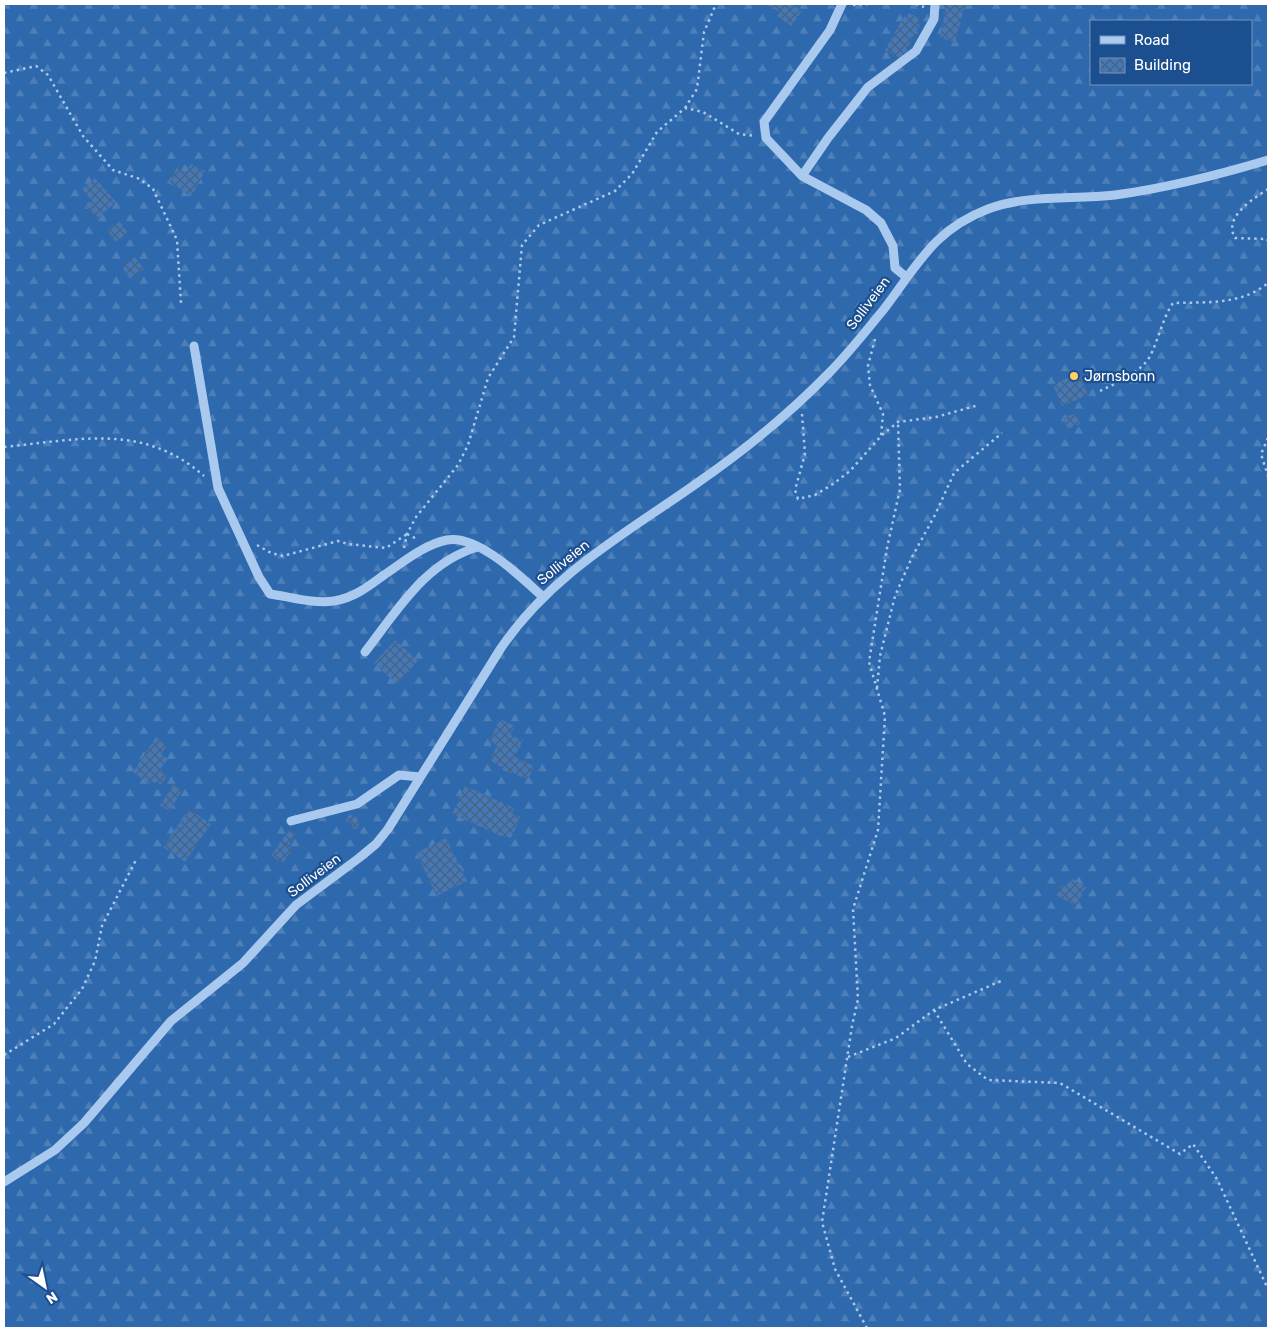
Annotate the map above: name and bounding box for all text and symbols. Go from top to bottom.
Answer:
legend [1090,20,1252,85]
text: Road [1134,31,1170,49]
text: Building [1134,56,1191,74]
street label: Solliveien [843,273,894,333]
place label: Jørnsbonn [1084,368,1155,385]
marker: Jørnsbonn [1068,370,1080,382]
street label: Solliveien [534,536,593,588]
street label: Solliveien [284,850,344,901]
north arrow [20,1262,70,1312]
text: N [43,1288,61,1307]

